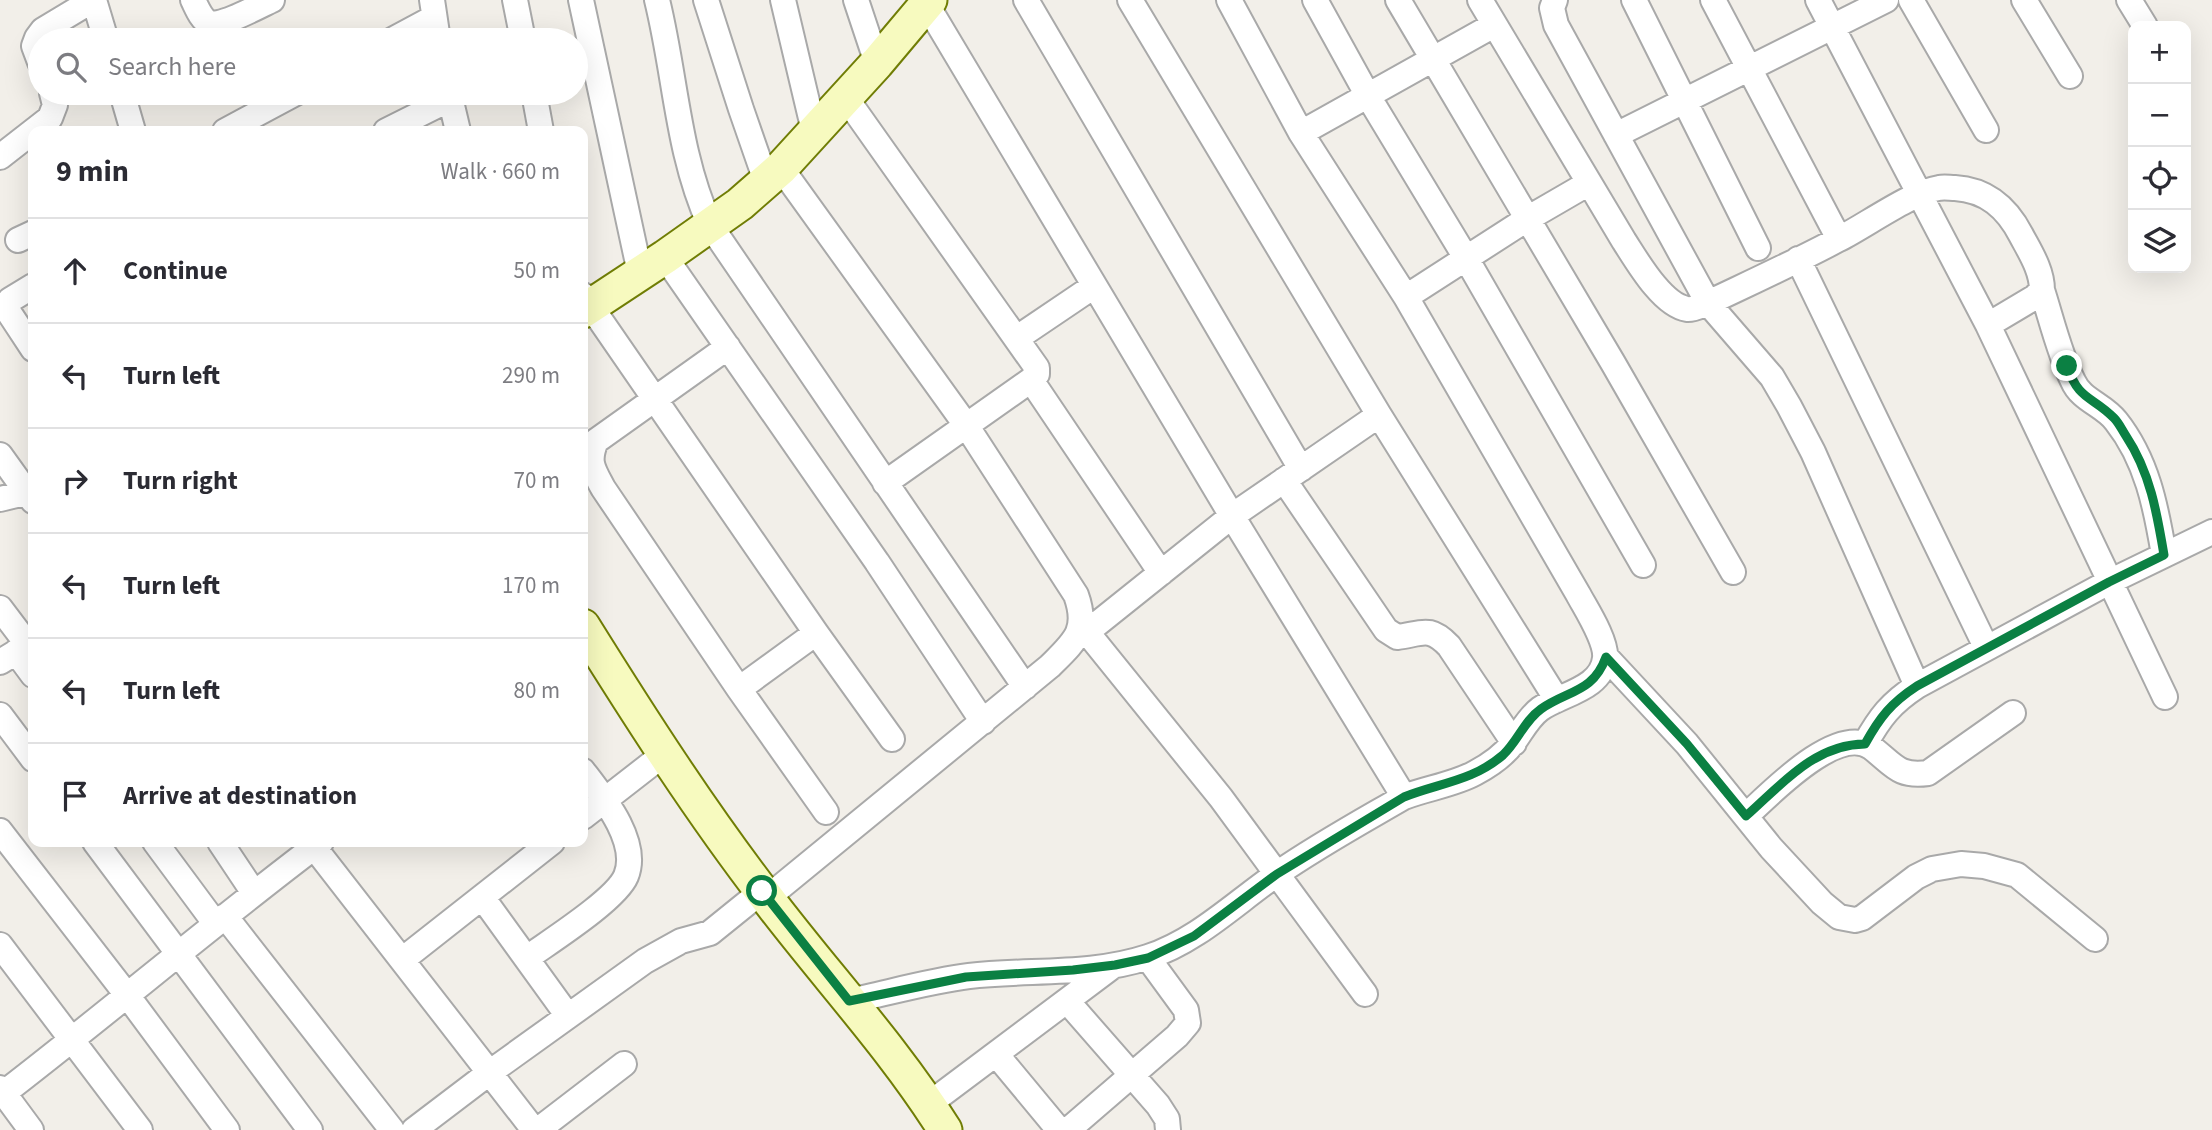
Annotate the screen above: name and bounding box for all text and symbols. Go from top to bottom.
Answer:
map controls [2128,21,2191,273]
button: + [2128,21,2191,84]
search box [28,28,588,105]
icon: search [52,48,90,86]
text: Search here [108,48,236,85]
button: − [2128,84,2191,147]
button: locate [2128,147,2191,210]
text: 9 min [56,150,129,193]
text: Walk · 660 m [441,155,560,188]
button: layers [2128,210,2191,273]
icon: ahead [56,252,94,290]
text: Continue [123,252,228,289]
text: 50 m [513,254,560,287]
route end [2051,350,2082,381]
icon: left [56,357,94,395]
text: Turn left [123,357,220,394]
text: 290 m [502,359,560,392]
icon: right [56,462,94,500]
text: Turn right [123,462,238,499]
text: 70 m [513,464,560,497]
icon: left [56,567,94,605]
text: Turn left [123,567,220,604]
text: 170 m [502,569,560,602]
icon: left [56,672,94,710]
text: Turn left [123,672,220,709]
text: 80 m [513,674,560,707]
icon: arrive [56,777,94,815]
text: Arrive at destination [123,777,357,814]
route start [746,875,777,906]

